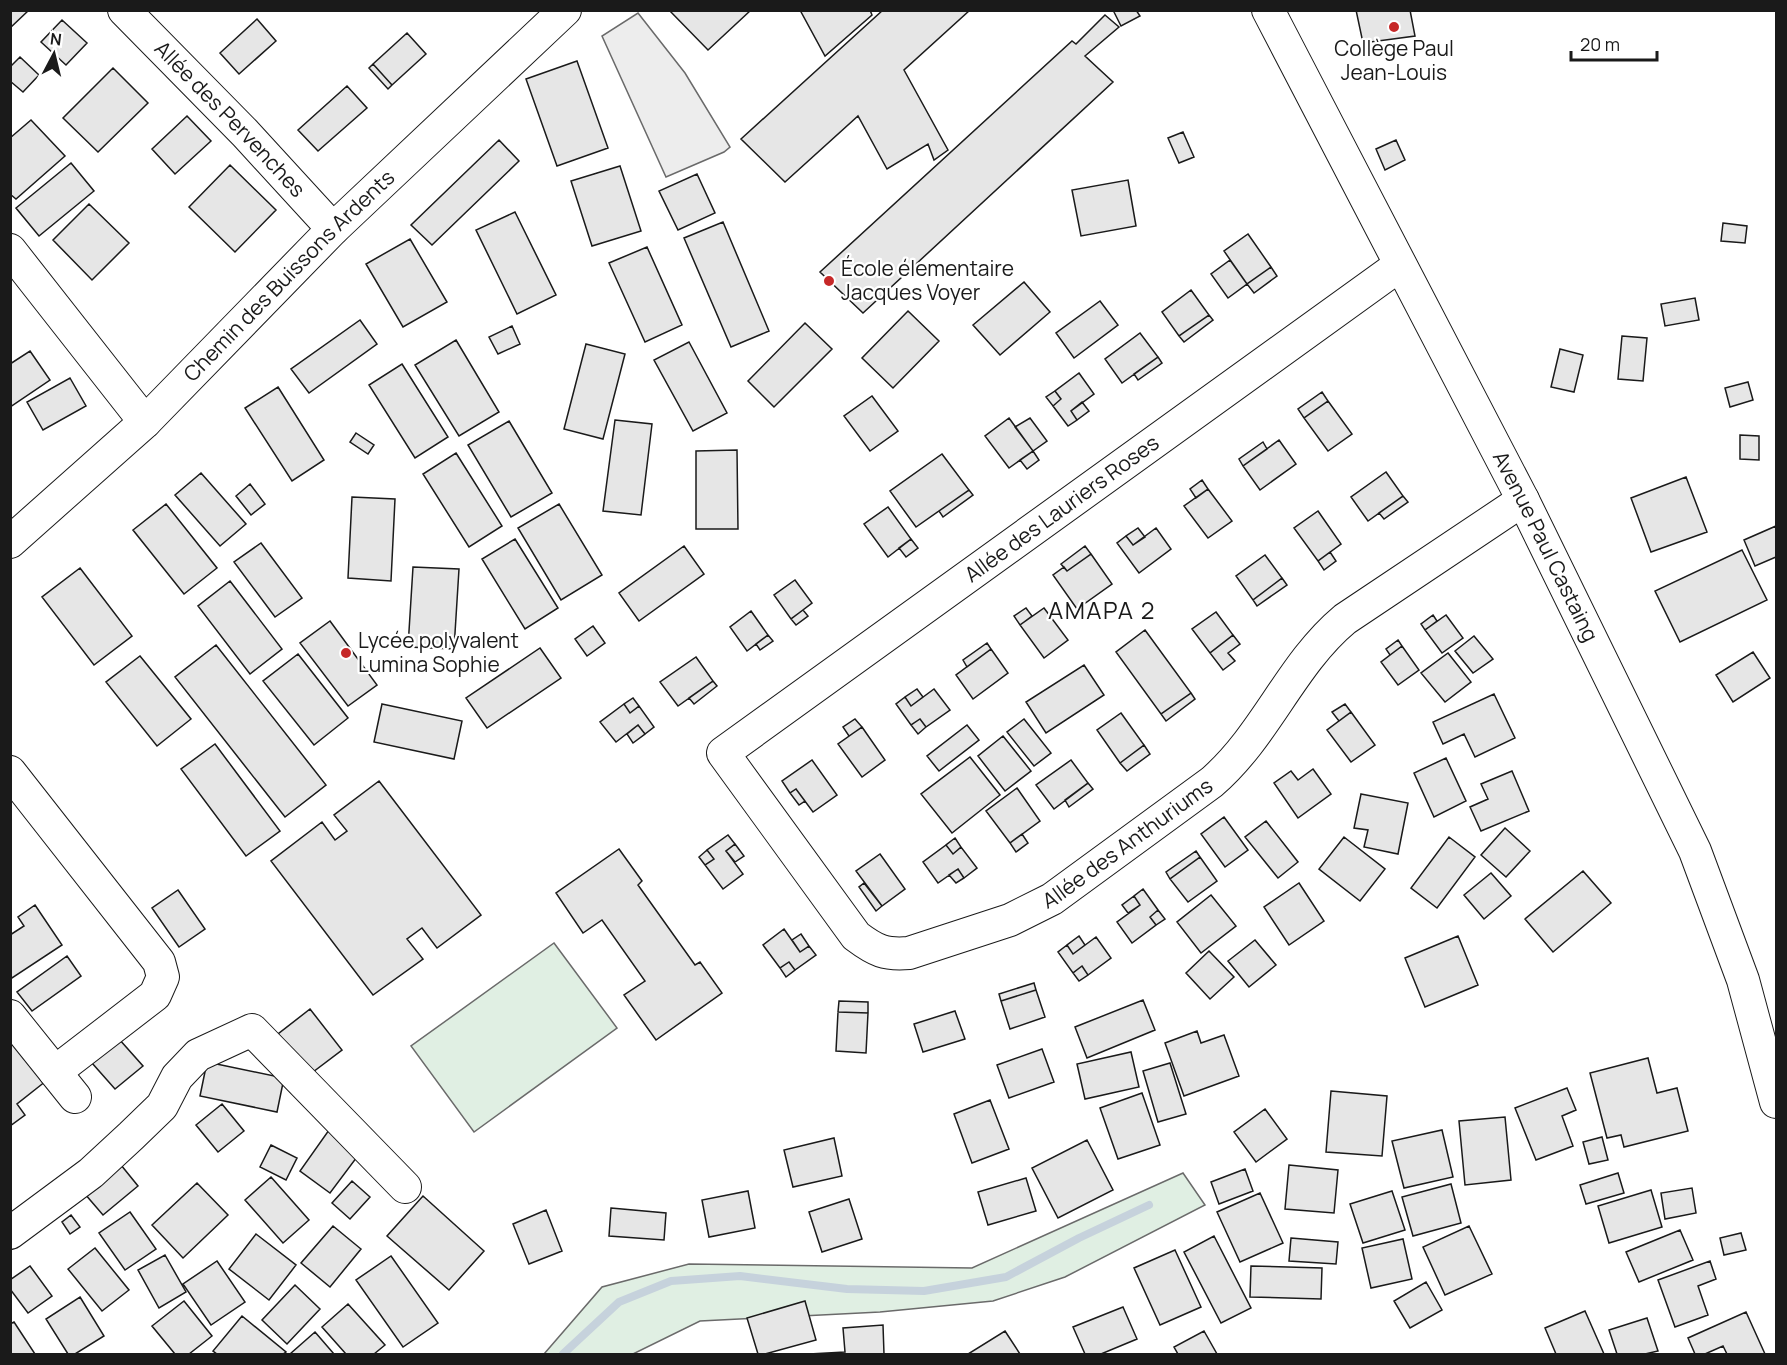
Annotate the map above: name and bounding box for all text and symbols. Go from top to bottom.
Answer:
marker: Collège Paul Jean-Louis [1387,20,1401,34]
north arrow [24,24,84,84]
scale bar [1571,24,1656,62]
text: N [49,27,63,51]
text: 20 m [1580,32,1620,56]
street label: Allée des Pervenches [149,34,312,203]
place label: Collège Paul Jean-Louis [1334,34,1454,86]
street label: Chemin des Buissons Ardents [177,163,400,387]
place label: École élementaire Jacques Voyer [841,254,1014,306]
marker: École élementaire Jacques Voyer [822,274,836,288]
street label: Allée des Lauriers Roses [959,428,1164,588]
street label: Avenue Paul Castaing [1487,446,1605,646]
district label: AMAPA 2 [1048,593,1156,626]
place label: Lycée polyvalent Lumina Sophie [358,626,519,678]
marker: Lycée polyvalent Lumina Sophie [339,646,353,660]
street label: Allée des Anthuriums [1037,771,1218,915]

